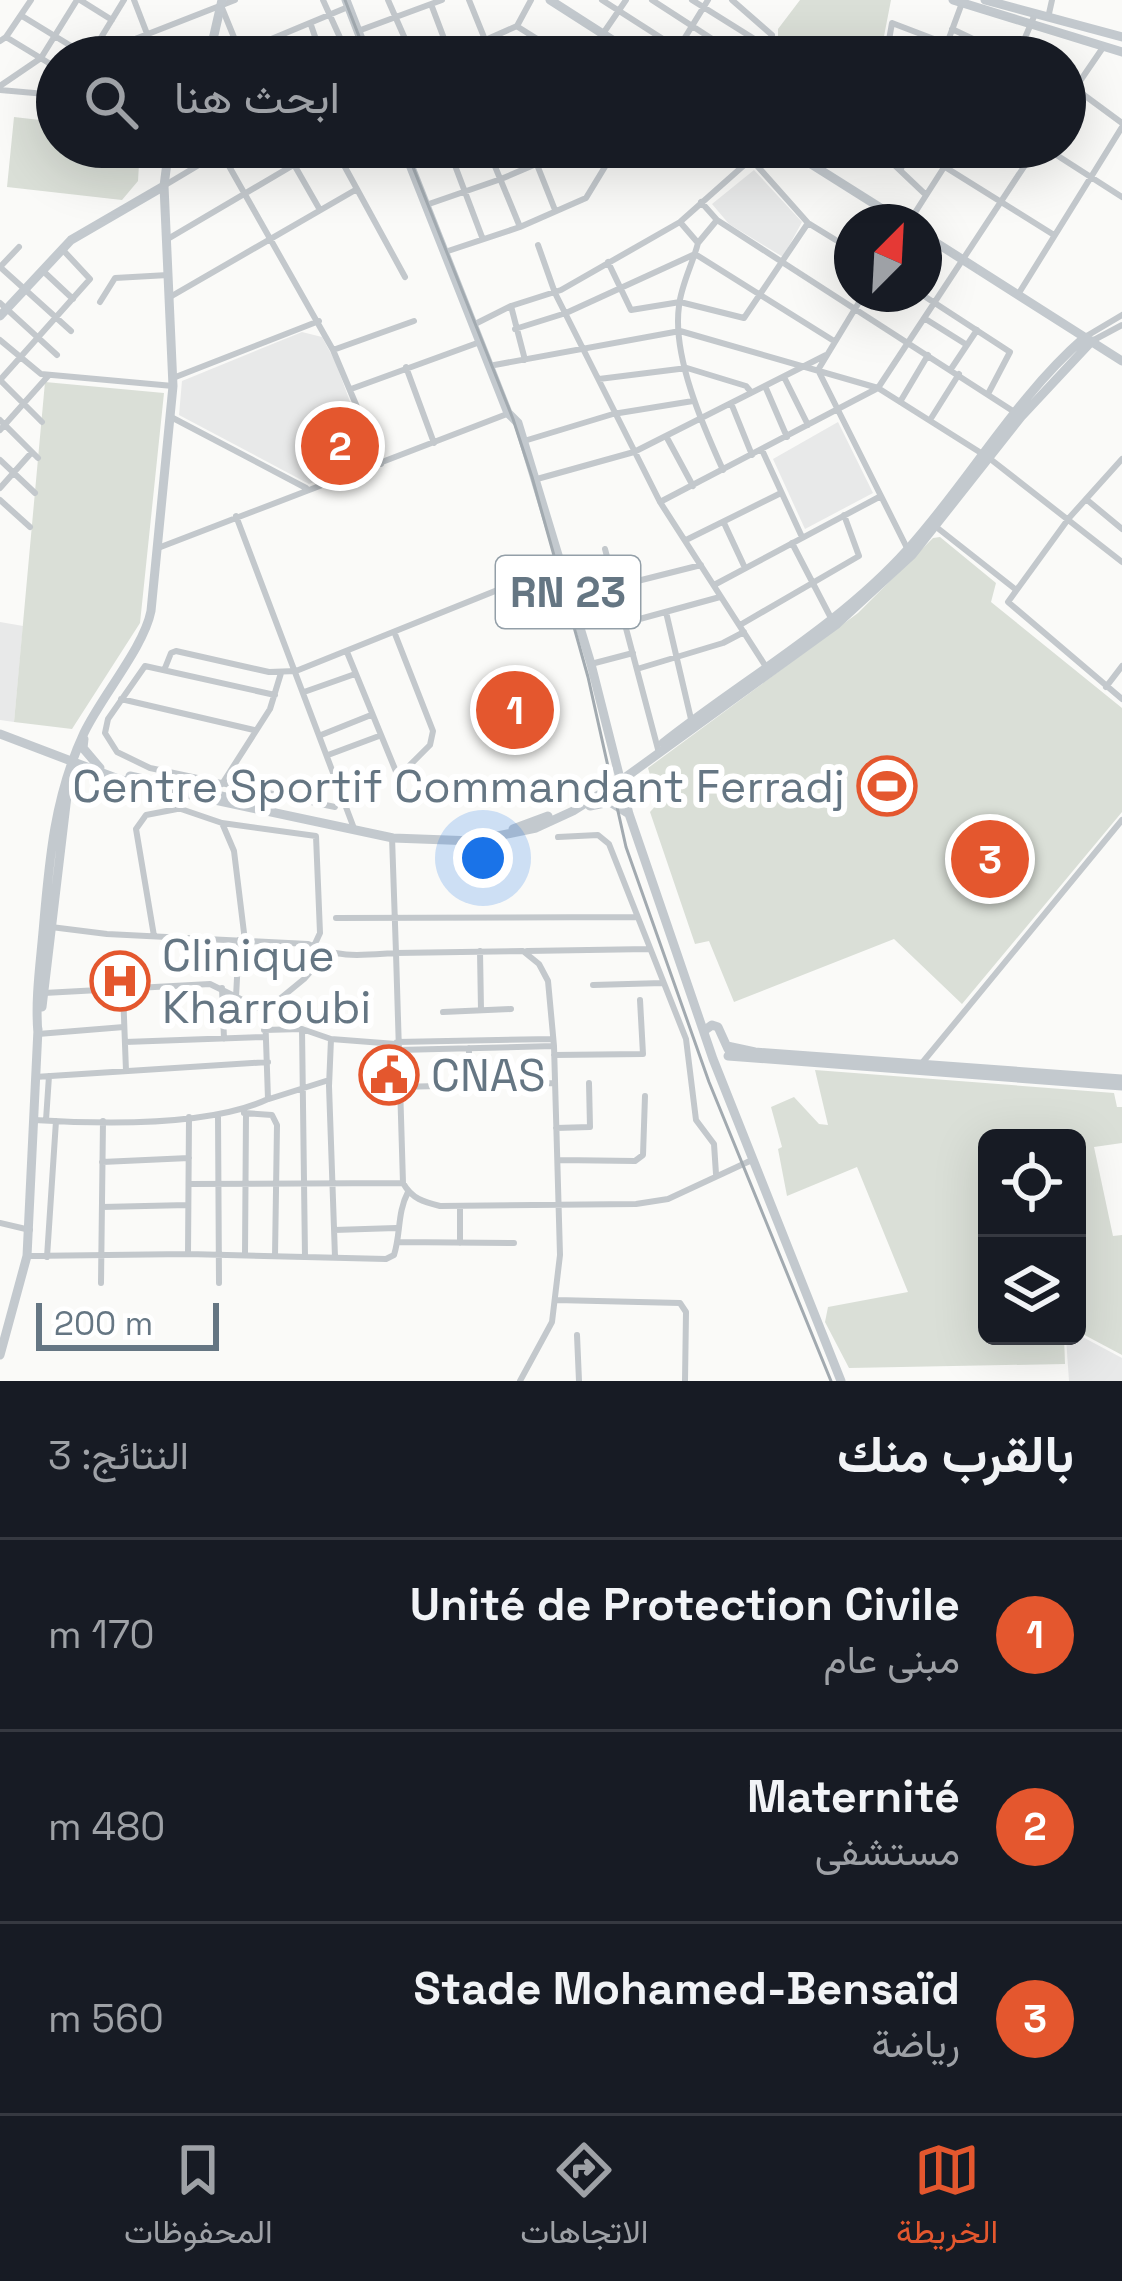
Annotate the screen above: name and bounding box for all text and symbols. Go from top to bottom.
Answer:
search box [36,36,1086,168]
icon: search [78,69,144,135]
text: ابحث هنا [174,69,340,126]
north arrow [834,204,942,312]
pin: 2 [301,401,379,491]
road number: RN 23 [496,556,640,628]
pin: 1 [476,665,554,755]
sports icon: Centre Sportif Commandant Ferradj [856,755,918,817]
place label: Centre Sportif Commandant Ferradj [72,758,845,815]
pin: 3 [951,814,1029,904]
your location [453,828,513,888]
place label: Clinique Kharroubi [162,927,371,1036]
hospital icon: Clinique Kharroubi [89,950,151,1012]
public building icon: CNAS [358,1044,420,1106]
place label: CNAS [431,1047,546,1104]
map controls [978,1129,1086,1345]
button: locate [978,1129,1086,1237]
button: layers [978,1237,1086,1345]
scale bar [36,1297,219,1350]
text: 200 m [54,1303,153,1345]
text: بالقرب منك [837,1422,1074,1487]
text: النتائج: 3 [48,1431,189,1480]
text: Unité de Protection Civile [410,1576,960,1633]
text: 170 m [48,1610,155,1659]
text: 1 [1026,1610,1044,1659]
text: مبنى عام [823,1635,960,1684]
text: Maternité [747,1768,960,1825]
text: 480 m [48,1802,165,1851]
text: 2 [1023,1802,1047,1851]
text: مستشفى [815,1827,960,1876]
text: Stade Mohamed-Bensaïd [413,1960,960,2017]
text: 560 m [48,1994,164,2043]
text: 3 [1023,1994,1047,2043]
text: رياضة [871,2019,960,2068]
tab: المحفوظات [124,2137,273,2261]
tab: الاتجاهات [520,2137,648,2261]
tab: الخريطة [896,2137,998,2261]

